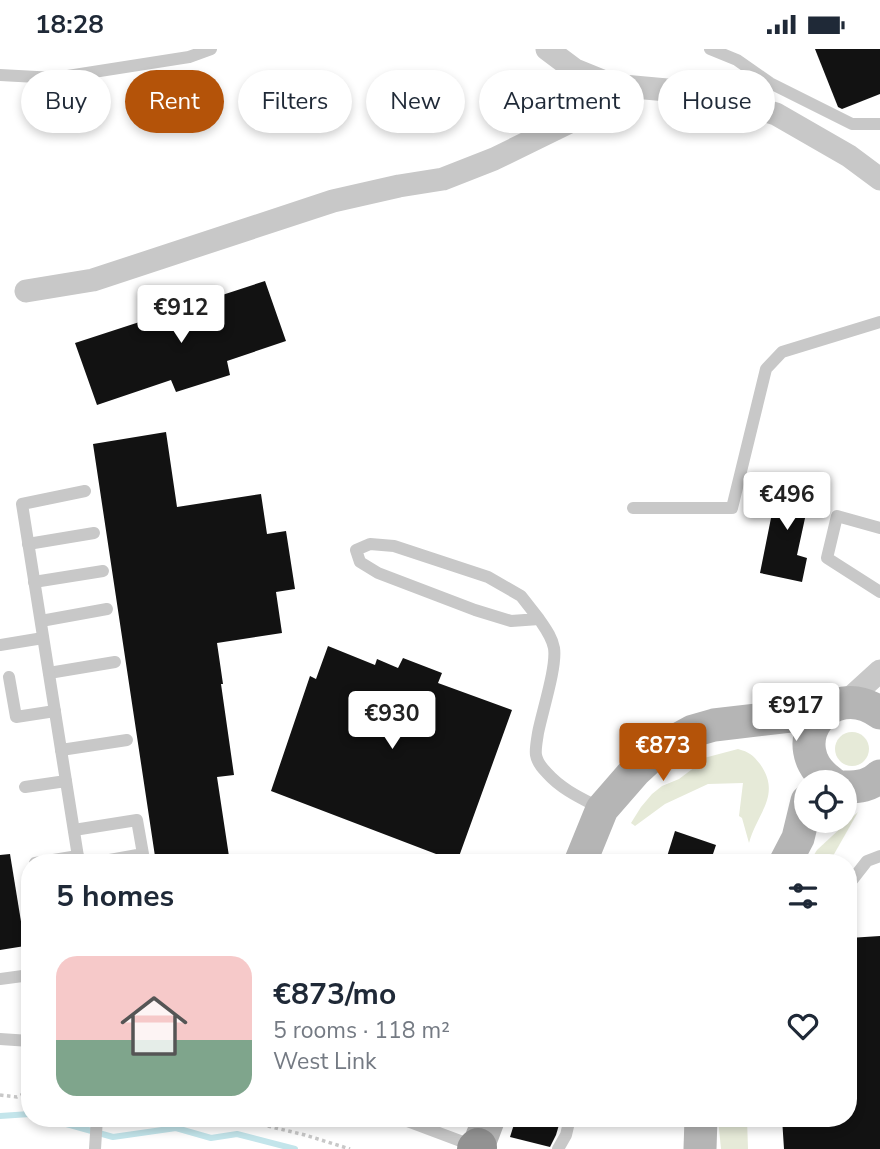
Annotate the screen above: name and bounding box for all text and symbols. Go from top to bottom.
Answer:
text: 18:28 [35,7,104,42]
chip: Buy [21,70,111,133]
chip: Rent [125,70,224,133]
chip: Filters [238,70,352,133]
chip: New [366,70,465,133]
chip: Apartment [479,70,644,133]
chip: House [658,70,775,133]
pin: €912 [140,285,222,345]
text: €912 [153,292,209,323]
pin: €496 [746,473,828,532]
text: €496 [759,479,815,510]
pin: €917 [755,683,837,743]
text: €917 [768,690,824,721]
pin: €930 [351,691,433,751]
text: €930 [364,698,420,729]
pin: €873 [622,723,704,783]
text: €873 [635,730,691,761]
map controls [794,770,857,833]
button: locate [794,770,857,833]
text: 5 homes [56,876,174,917]
icon: filters [784,877,822,915]
text: €873/mo [273,974,396,1015]
icon: home [112,984,196,1068]
icon: heart [784,1007,822,1045]
text: 5 rooms · 118 m² [273,1015,450,1046]
text: West Link [273,1046,377,1077]

